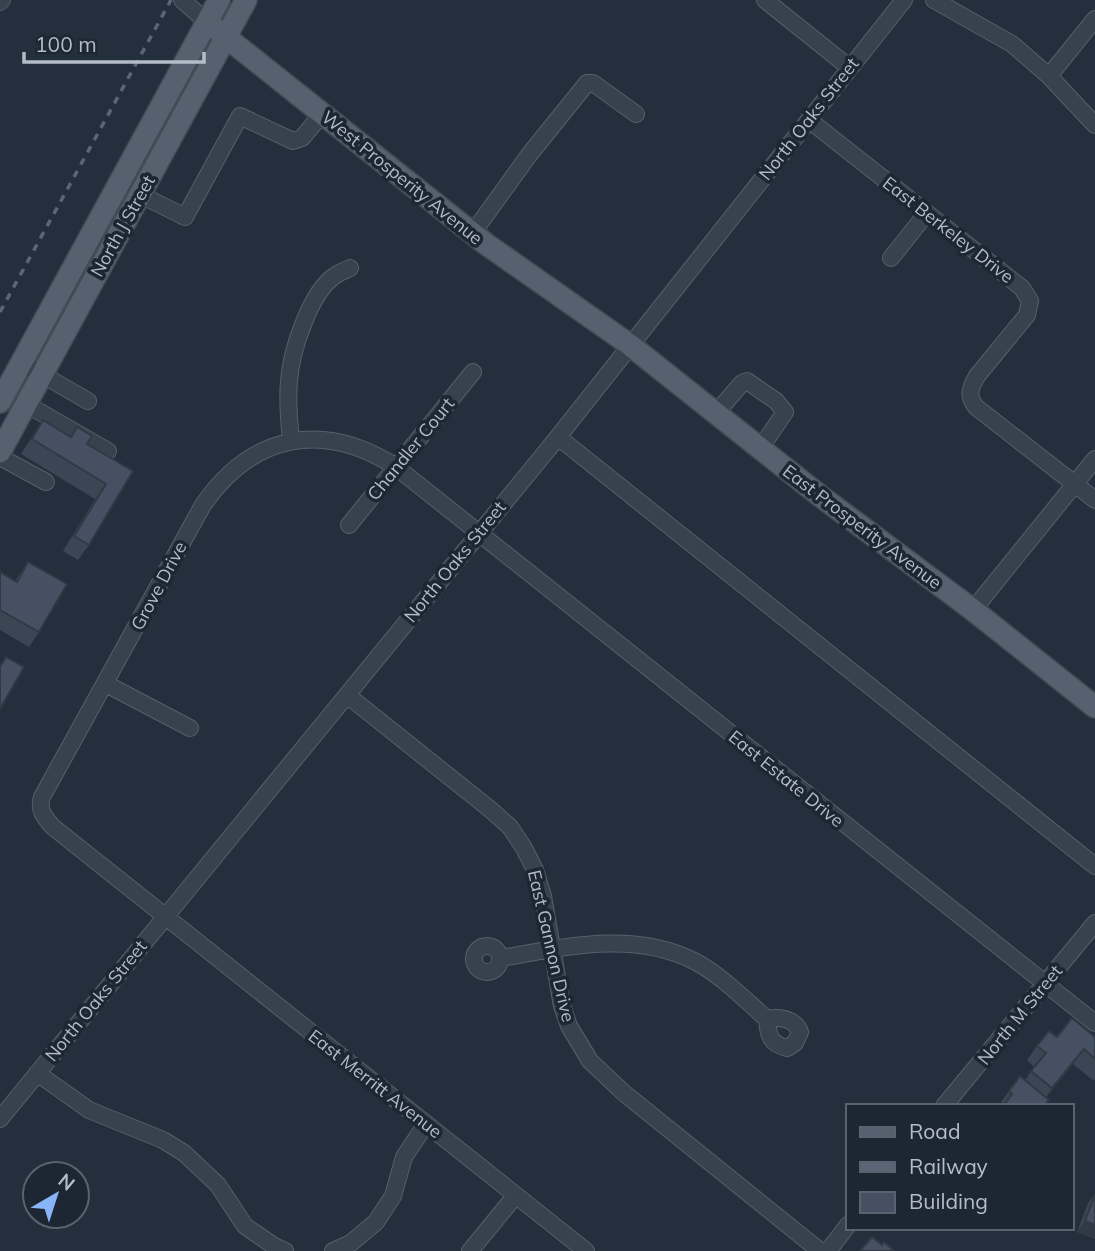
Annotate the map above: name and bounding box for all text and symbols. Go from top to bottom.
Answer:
scale bar [24,21,205,65]
text: 100 m [35,31,97,57]
street label: North Oaks Street [754,53,864,185]
street label: West Prosperity Avenue [317,106,487,250]
street label: North J Street [85,171,160,281]
street label: East Berkeley Drive [878,171,1019,288]
street label: Chandler Court [362,392,459,505]
street label: East Prosperity Avenue [778,459,946,594]
street label: North Oaks Street [399,496,511,627]
street label: Grove Drive [126,537,192,634]
street label: East Estate Drive [724,725,849,832]
street label: East Gannon Drive [523,868,580,1024]
street label: North Oaks Street [40,935,152,1066]
street label: North M Street [972,960,1067,1069]
street label: East Merritt Avenue [304,1024,447,1143]
legend [846,1104,1074,1230]
text: Road [909,1118,960,1144]
text: Railway [909,1153,988,1179]
north arrow [21,1160,91,1230]
text: N [54,1168,80,1196]
text: Building [909,1188,988,1214]

